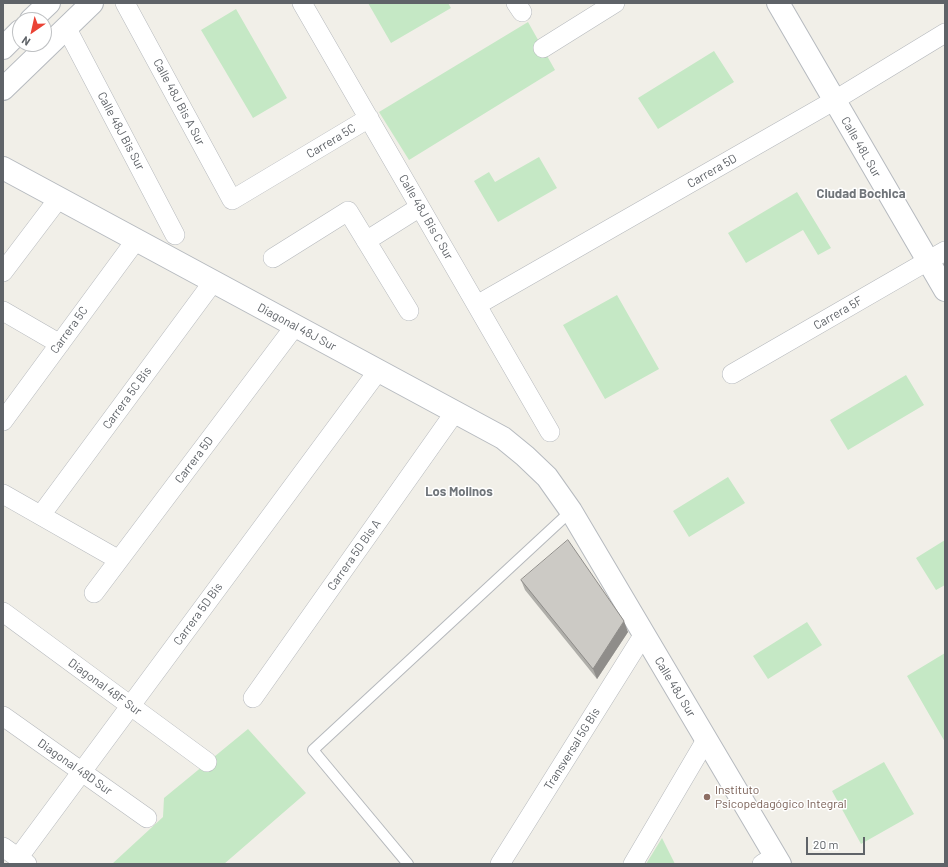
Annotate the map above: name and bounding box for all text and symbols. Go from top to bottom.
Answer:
north arrow [12,12,52,52]
text: N [19,34,32,49]
street label: Calle 48J Bis A Sur [150,56,208,148]
street label: Calle 48J Bis Sur [94,89,148,173]
street label: Calle 48L Sur [838,114,884,180]
street label: Carrera 5C [304,121,358,161]
street label: Carrera 5D [685,151,739,191]
street label: Calle 48J Bis C Sur [396,172,456,262]
district label: Ciudad Bochica [816,186,906,202]
street label: Carrera 5F [811,293,865,333]
street label: Diagonal 48J Sur [255,300,339,354]
street label: Carrera 5C [47,304,91,356]
street label: Carrera 5C Bis [100,364,154,432]
street label: Carrera 5D [172,434,216,486]
district label: Los Molinos [425,484,493,500]
street label: Carrera 5D Bis A [324,517,384,593]
street label: Carrera 5D Bis [171,580,225,648]
street label: Calle 48J Sur [651,654,699,720]
street label: Diagonal 48F Sur [65,656,145,718]
street label: Transversal 5G Bis [541,705,603,793]
street label: Diagonal 48D Sur [35,736,115,798]
place label: Instituto Psicopedagógico Integral [715,783,846,811]
marker: Instituto Psicopedagógico Integral [702,792,712,802]
scale bar [808,829,867,855]
text: 20 m [813,837,839,851]

